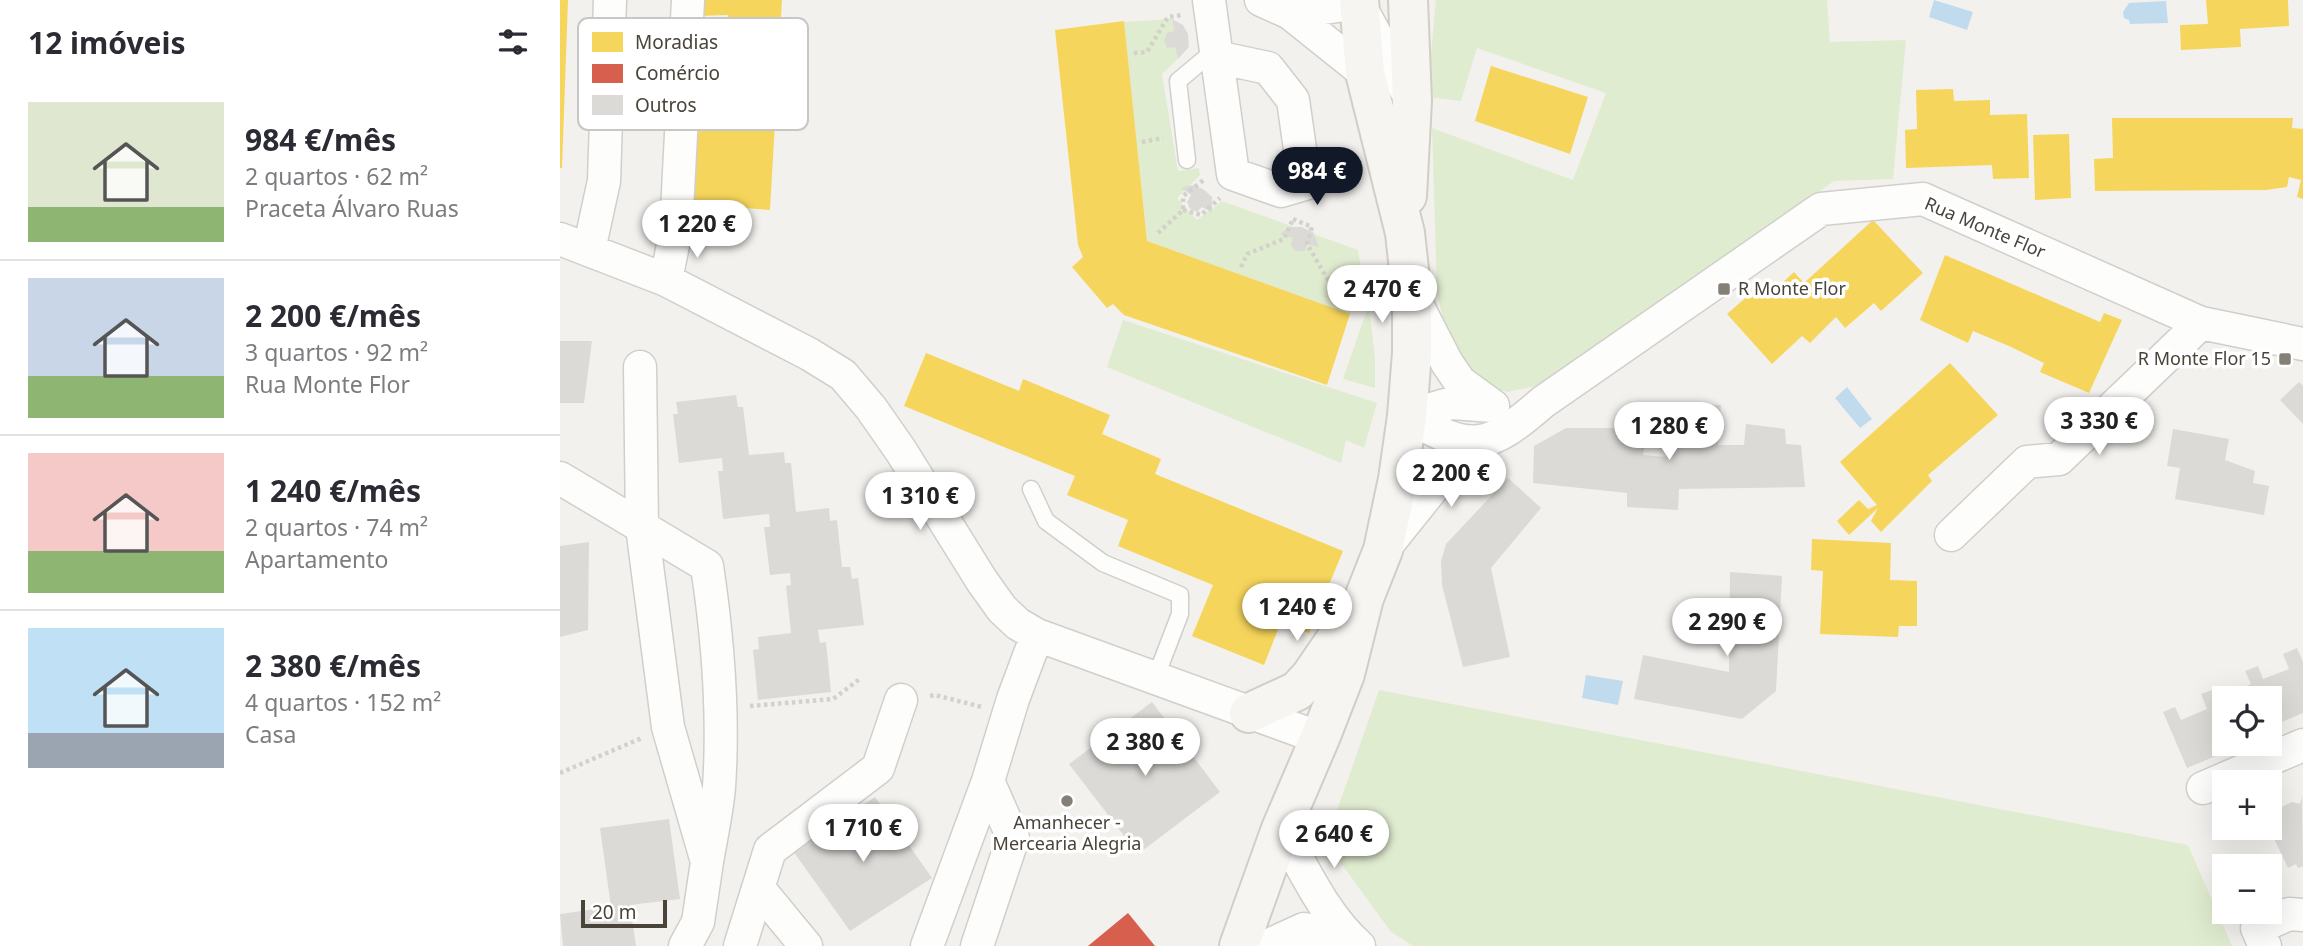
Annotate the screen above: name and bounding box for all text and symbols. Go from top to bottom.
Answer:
legend [578,18,808,130]
text: 12 imóveis [28,22,186,63]
icon: filters [494,23,532,61]
text: Moradias [635,29,718,55]
text: Comércio [635,60,720,86]
text: Outros [635,92,697,118]
text: 984 €/mês [245,119,396,160]
icon: home [84,130,168,214]
pin: 984 € [1268,148,1366,207]
text: 984 € [1288,154,1346,186]
text: 2 quartos · 62 m² [245,160,428,192]
street label: Rua Monte Flor [1921,191,2050,264]
text: Praceta Álvaro Ruas [245,192,459,224]
pin: 1 220 € [632,201,762,260]
text: 1 220 € [658,207,736,239]
pin: 2 470 € [1317,266,1447,325]
text: 2 470 € [1343,272,1421,304]
place label: R Monte Flor [1738,276,1846,300]
marker: R Monte Flor [1716,281,1732,297]
text: 2 200 €/mês [245,295,421,336]
icon: home [84,306,168,390]
text: 3 quartos · 92 m² [245,336,428,368]
place label: R Monte Flor 15 [2138,346,2271,370]
marker: R Monte Flor 15 [2277,351,2293,367]
text: Rua Monte Flor [245,368,410,400]
pin: 3 330 € [2034,398,2164,457]
pin: 1 280 € [1604,402,1734,462]
text: 3 330 € [2060,404,2138,436]
text: 1 280 € [1630,409,1708,441]
pin: 2 200 € [1386,449,1516,509]
text: 2 200 € [1412,456,1490,488]
text: 1 240 €/mês [245,470,421,511]
pin: 1 310 € [855,472,985,532]
text: 1 310 € [881,479,959,511]
icon: home [84,481,168,565]
text: 2 quartos · 74 m² [245,511,428,543]
text: Apartamento [245,543,388,575]
pin: 1 240 € [1232,584,1362,643]
text: 1 240 € [1258,590,1336,622]
pin: 2 290 € [1662,598,1792,658]
text: 2 290 € [1688,605,1766,637]
text: 2 380 €/mês [245,645,421,686]
icon: home [84,656,168,740]
text: 4 quartos · 152 m² [245,686,441,718]
map controls [2212,686,2282,924]
button: locate [2212,686,2282,756]
text: Casa [245,718,296,750]
pin: 2 380 € [1080,718,1210,778]
text: 2 380 € [1106,725,1184,757]
button: + [2212,770,2282,840]
marker: Amanhecer - Mercearia Alegria [1059,793,1075,809]
pin: 1 710 € [798,804,928,864]
place label: Amanhecer - Mercearia Alegria [993,810,1141,855]
pin: 2 640 € [1269,810,1399,870]
text: 1 710 € [824,811,902,843]
text: 2 640 € [1295,817,1373,849]
button: − [2212,854,2282,924]
scale bar [581,897,667,929]
text: 20 m [592,899,636,925]

